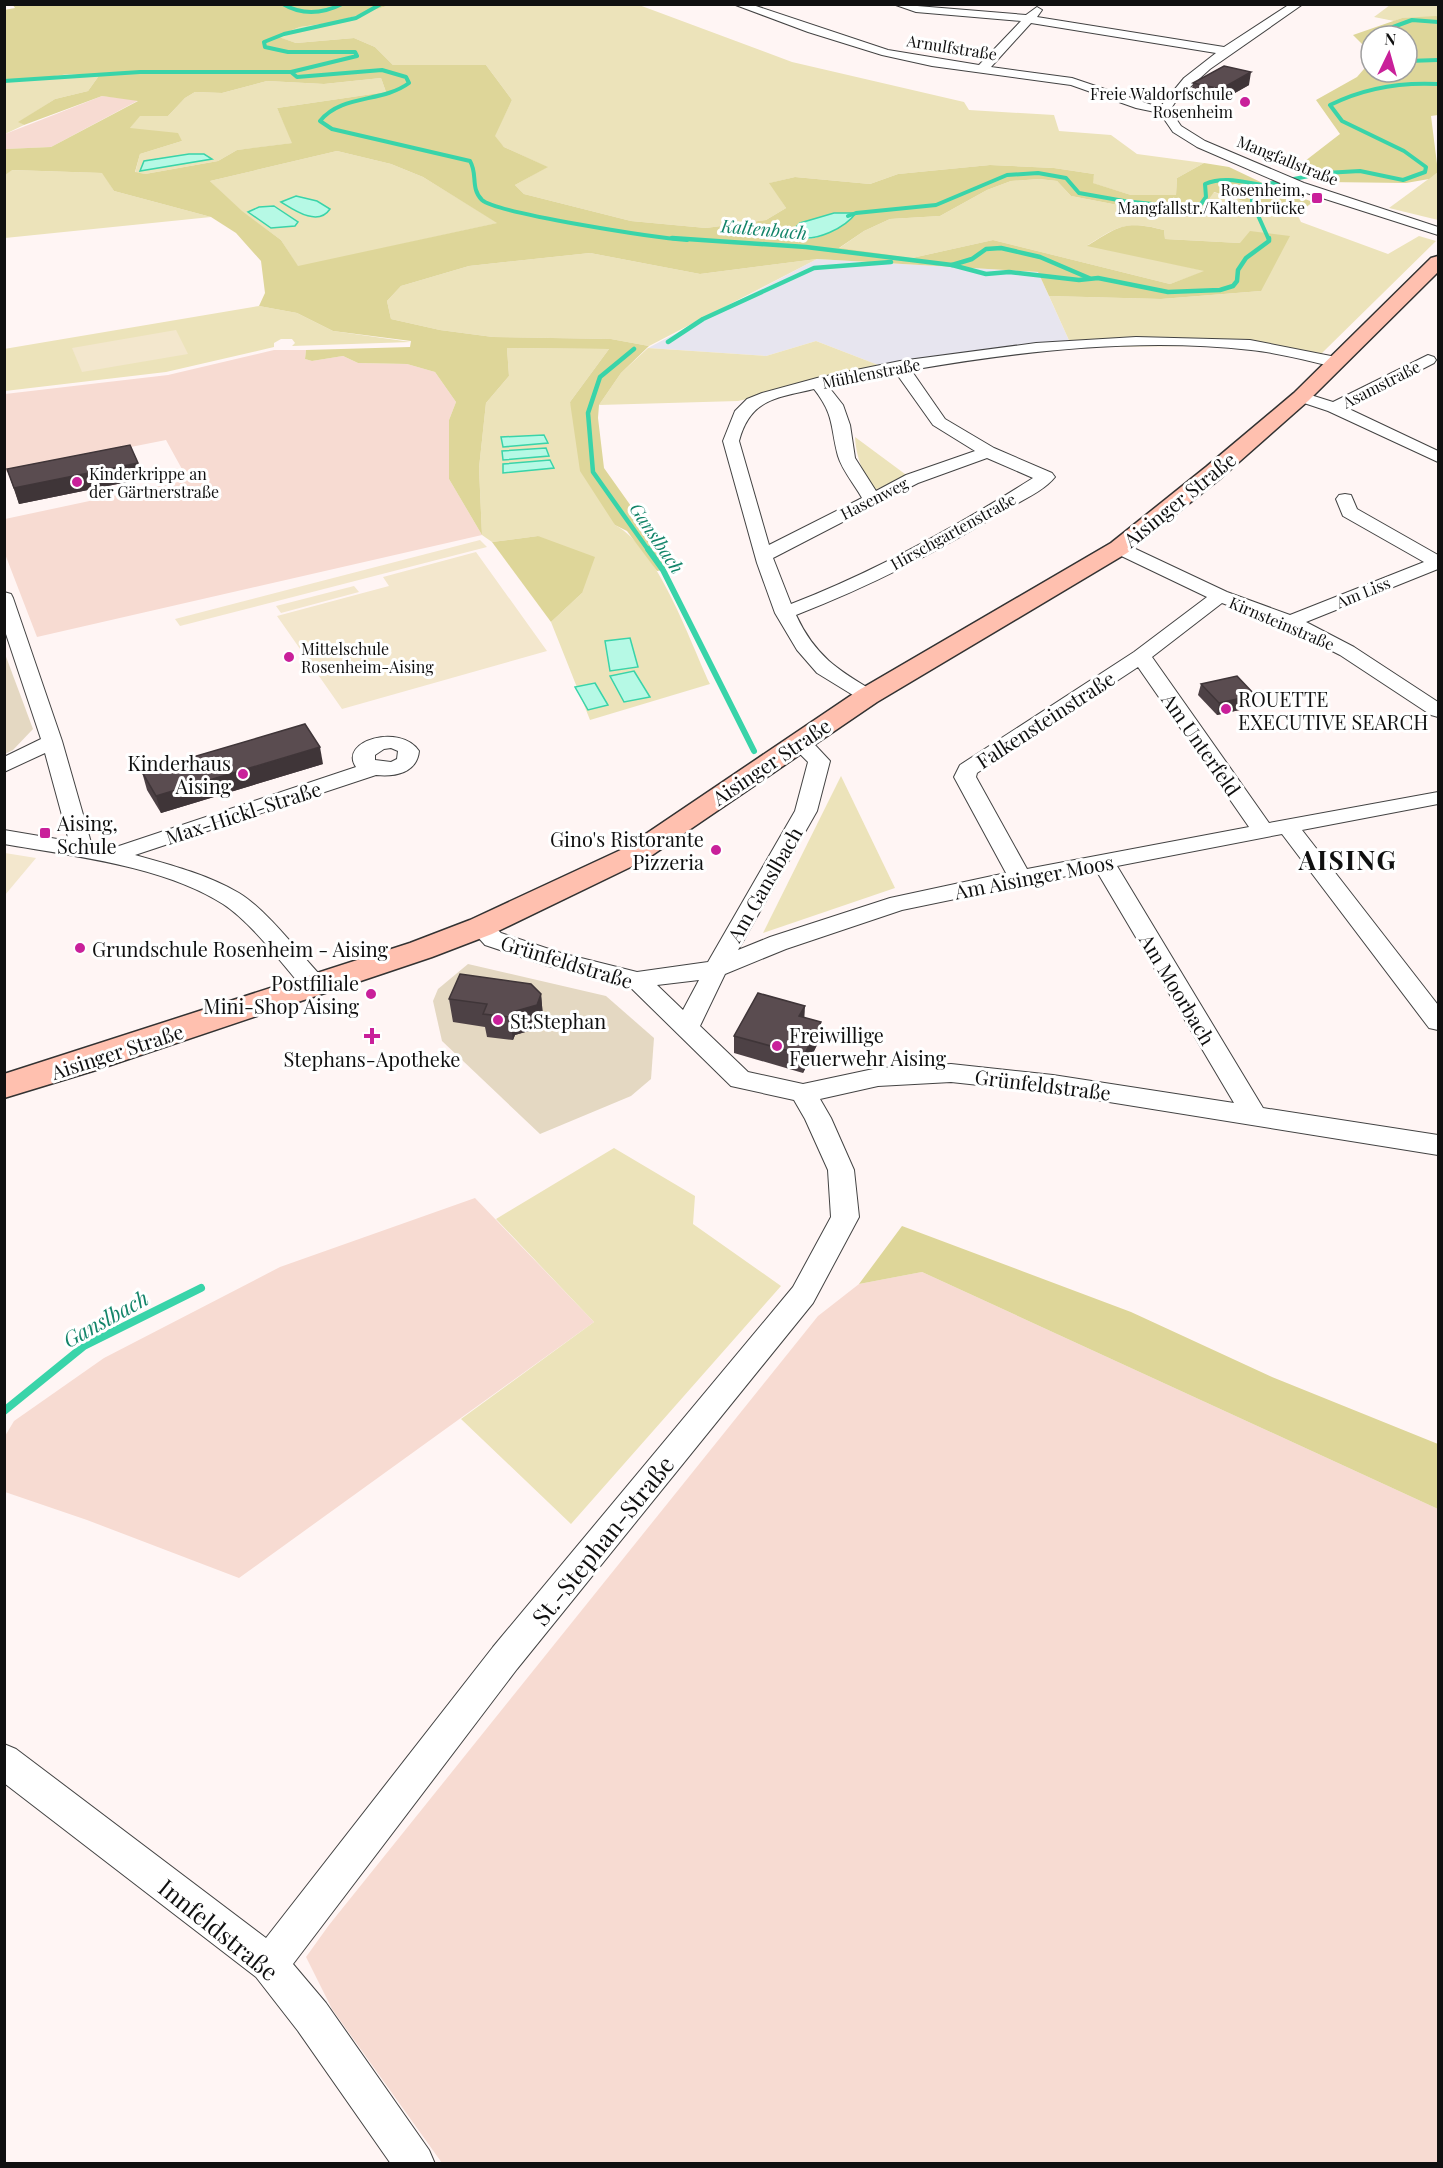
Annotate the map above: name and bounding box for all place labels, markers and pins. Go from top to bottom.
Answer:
place label: Freie Waldorfschule Rosenheim [1090,83,1233,122]
marker: Freie Waldorfschule Rosenheim [1238,95,1252,109]
place label: Rosenheim, Mangfallstr./Kaltenbrücke [1118,179,1305,218]
marker: Rosenheim, Mangfallstr./Kaltenbrücke [1310,191,1324,205]
place label: Kinderkrippe an der Gärtnerstraße [89,463,219,502]
marker: Kinderkrippe an der Gärtnerstraße [70,475,84,489]
place label: Mittelschule Rosenheim-Aising [301,638,434,677]
marker: Mittelschule Rosenheim-Aising [282,650,296,664]
place label: ROUETTE EXECUTIVE SEARCH [1238,685,1428,735]
marker: ROUETTE EXECUTIVE SEARCH [1219,702,1233,716]
place label: Kinderhaus Aising [128,749,231,799]
marker: Kinderhaus Aising [236,767,250,781]
place label: Aising, Schule [56,809,118,859]
place label: Gino's Ristorante Pizzeria [550,825,704,875]
marker: Aising, Schule [38,826,52,840]
marker: Gino's Ristorante Pizzeria [709,843,723,857]
place label: Grundschule Rosenheim - Aising [92,935,388,962]
marker: Grundschule Rosenheim - Aising [73,941,87,955]
place label: Postfiliale Mini-Shop Aising [203,969,359,1019]
marker: Postfiliale Mini-Shop Aising [364,987,378,1001]
place label: St.Stephan [510,1007,606,1034]
marker: St.Stephan [491,1013,505,1027]
place label: Freiwillige Feuerwehr Aising [789,1021,947,1071]
marker: Stephans-Apotheke [365,1029,379,1043]
marker: Freiwillige Feuerwehr Aising [770,1039,784,1053]
place label: Stephans-Apotheke [284,1045,460,1072]

